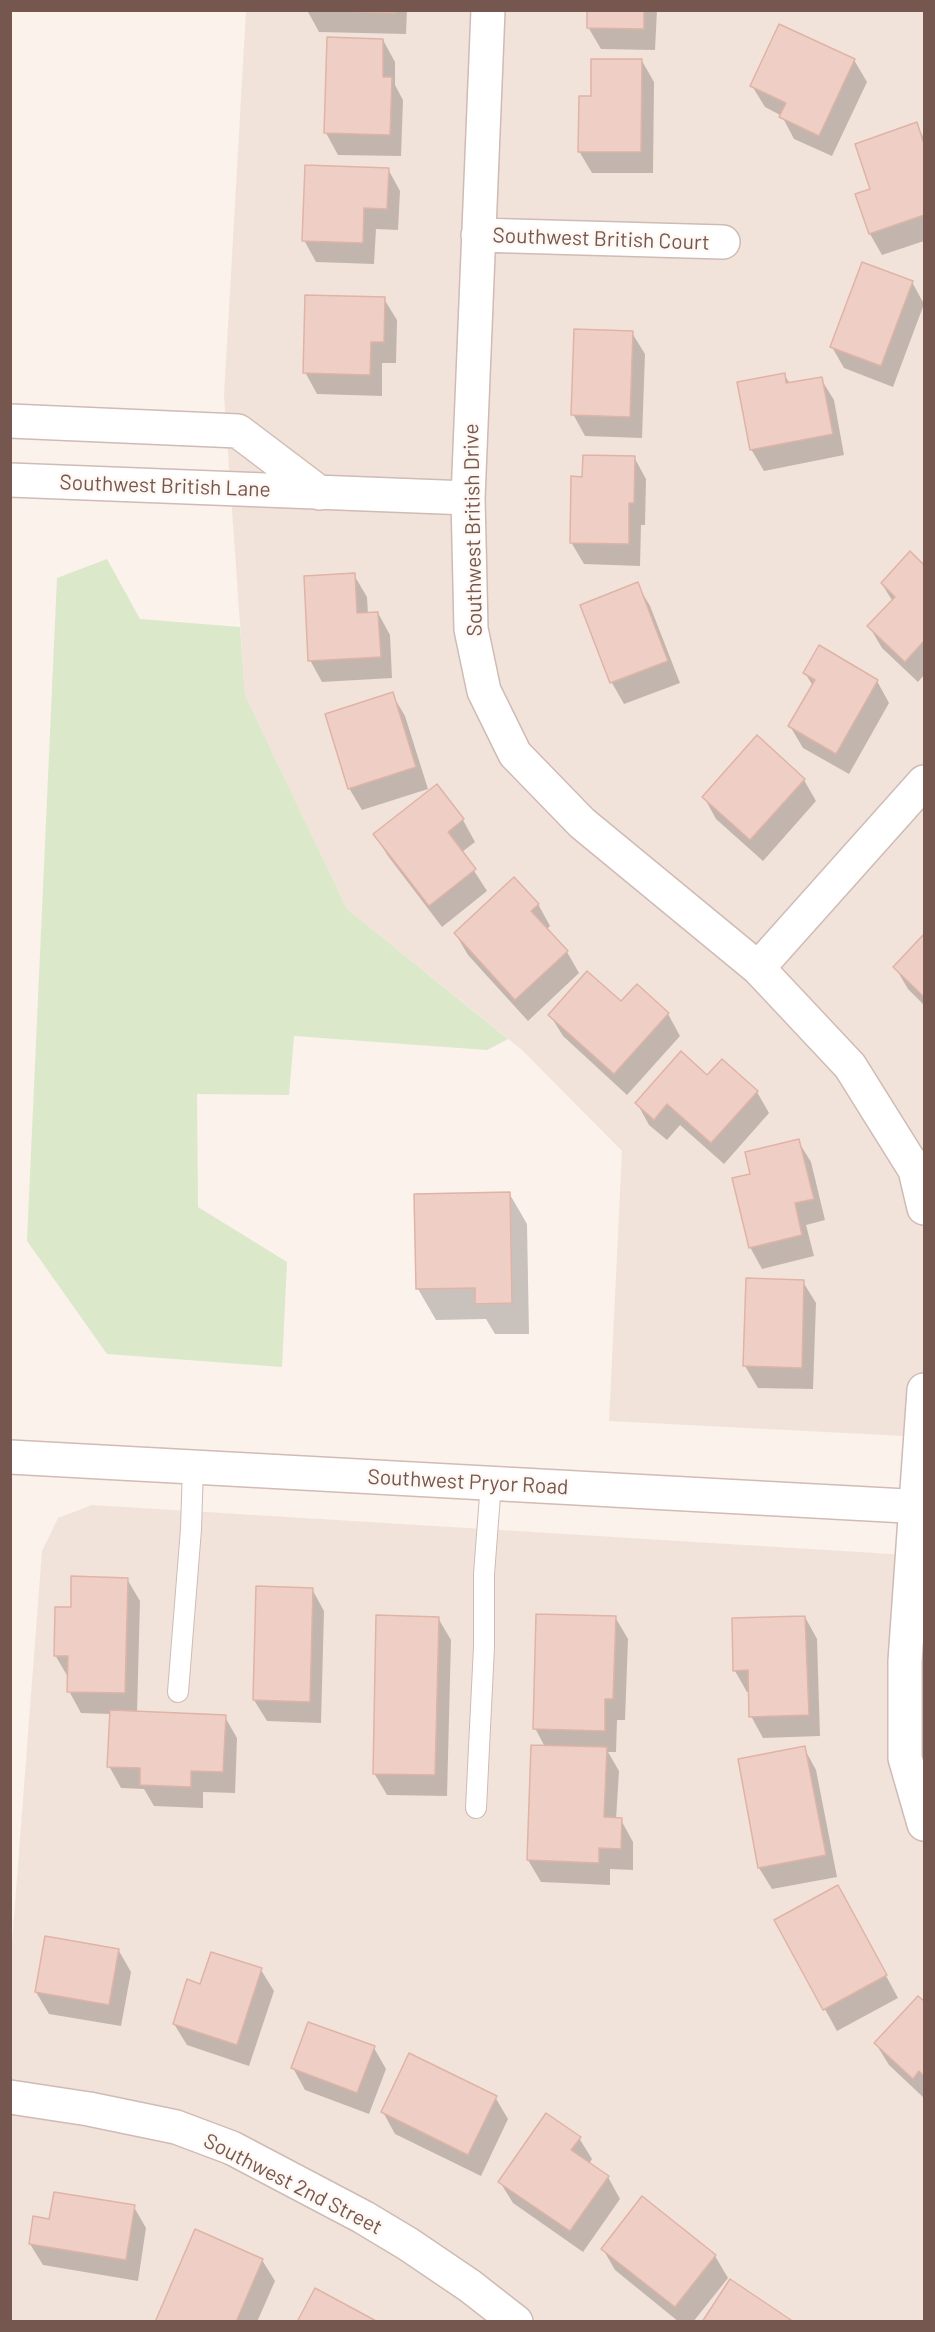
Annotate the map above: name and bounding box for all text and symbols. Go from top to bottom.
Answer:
street label: Southwest British Court [492,223,710,255]
street label: Southwest British Drive [459,423,487,637]
street label: Southwest British Lane [59,470,271,502]
street label: Southwest Pryor Road [367,1464,569,1500]
street label: Southwest 2nd Street [200,2128,386,2240]

